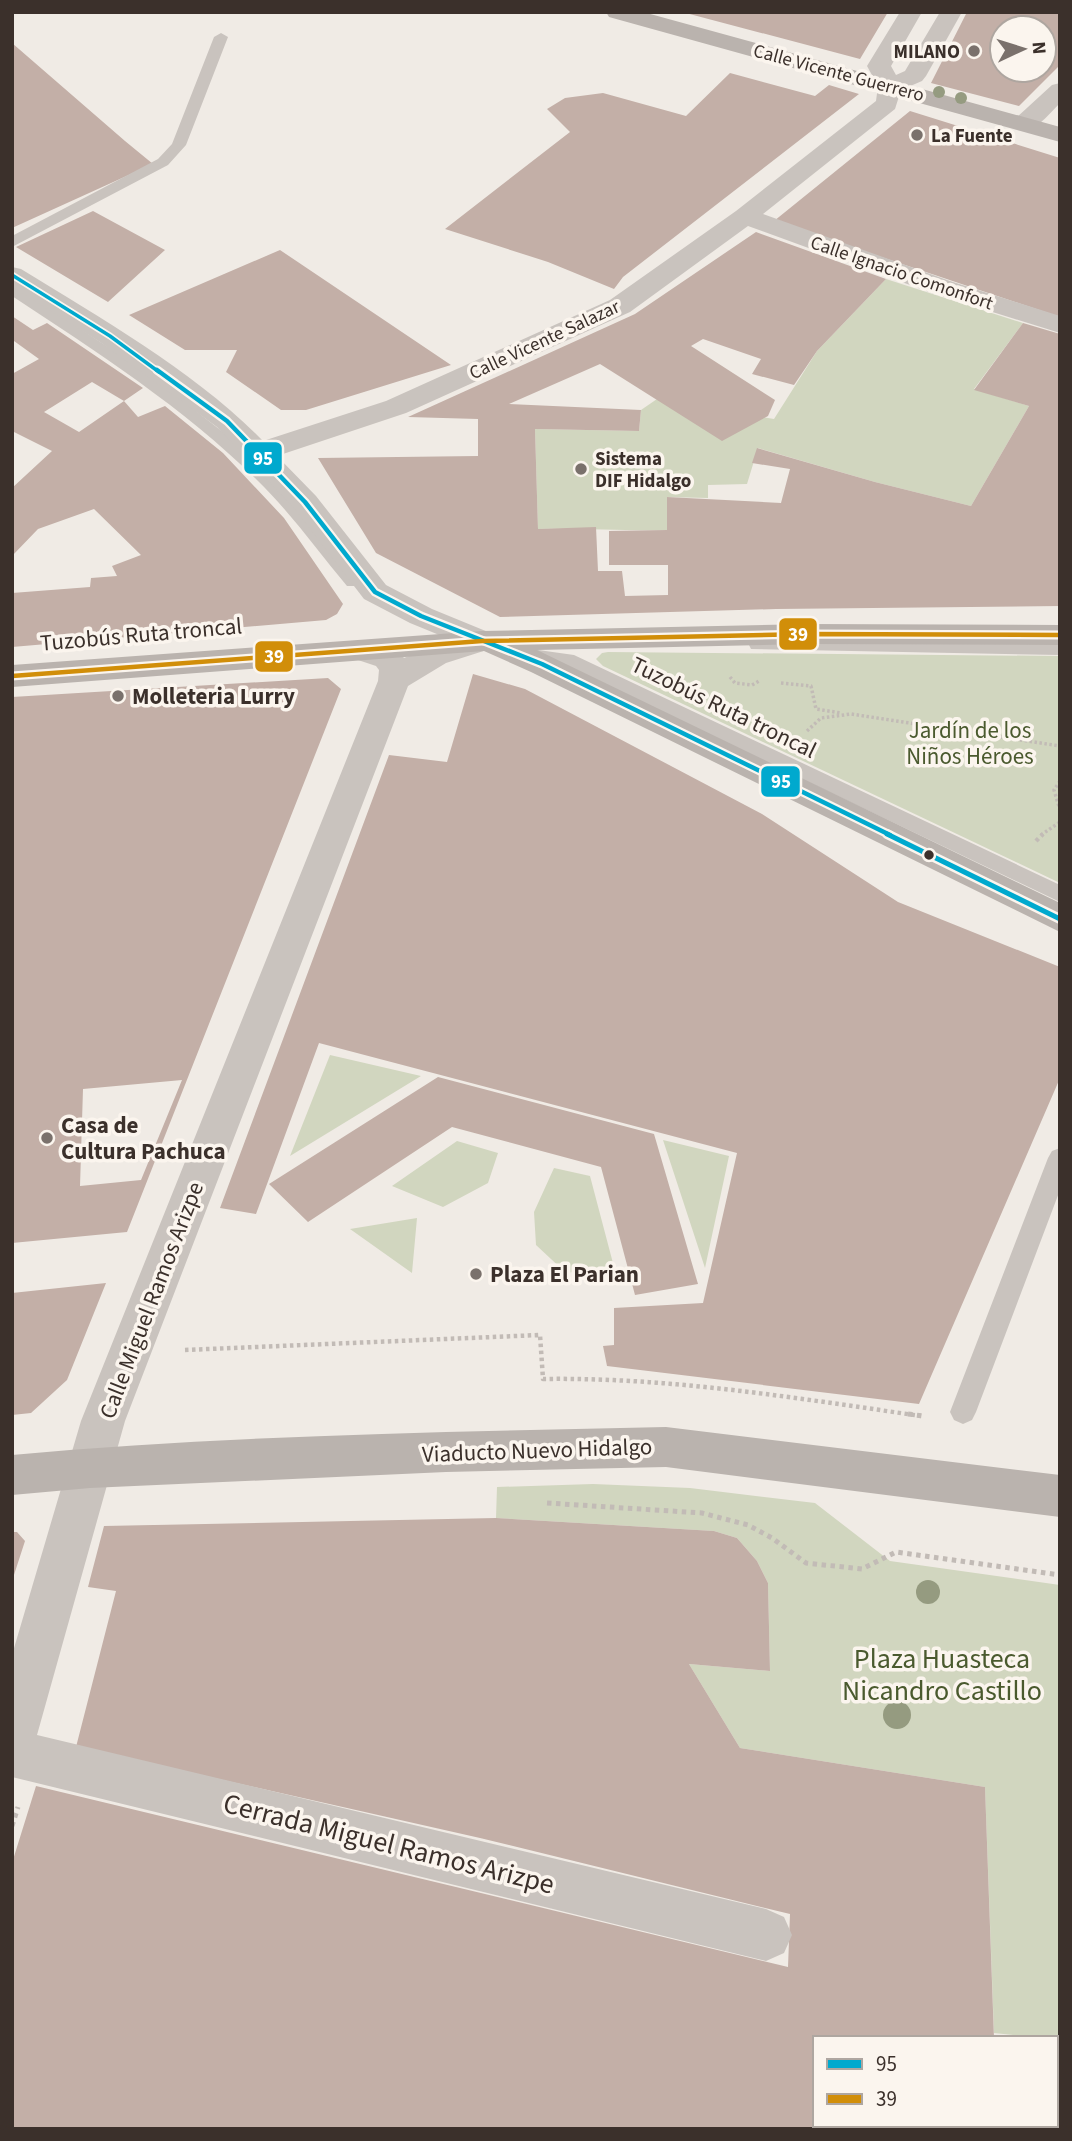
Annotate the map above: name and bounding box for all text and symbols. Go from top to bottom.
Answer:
north arrow [988,14,1058,84]
street label: Calle Vicente Guerrero [750,38,927,109]
place label: MILANO [894,39,960,66]
text: N [1025,41,1052,55]
marker: MILANO [966,43,982,59]
place label: La Fuente [931,123,1013,150]
marker: La Fuente [909,127,925,143]
street label: Calle Ignacio Comonfort [807,229,997,318]
street label: Calle Vicente Salazar [465,293,625,387]
line badge: 95 [243,441,283,475]
text: 95 [253,446,273,473]
place label: Sistema DIF Hidalgo [595,446,691,495]
marker: Sistema DIF Hidalgo [573,461,589,477]
street label: Tuzobús Ruta troncal [39,609,243,660]
line badge: 39 [778,617,818,651]
text: 39 [788,622,808,649]
line badge: 39 [254,640,294,673]
text: 39 [264,644,284,671]
street label: Tuzobús Ruta troncal [625,648,822,767]
place label: Molleteria Lurry [132,680,295,713]
marker: Molleteria Lurry [110,688,126,704]
park label: Jardín de los Niños Héroes [906,714,1034,773]
line badge: 95 [760,765,801,798]
text: 95 [771,769,791,796]
unlabelled marker [922,848,936,862]
place label: Casa de Cultura Pachuca [61,1109,226,1168]
marker: Casa de Cultura Pachuca [39,1130,55,1146]
street label: Calle Miguel Ramos Arizpe [91,1177,212,1423]
place label: Plaza El Parian [490,1258,639,1291]
marker: Plaza El Parian [468,1266,484,1282]
street label: Viaducto Nuevo Hidalgo [421,1430,653,1471]
park label: Plaza Huasteca Nicandro Castillo [842,1639,1042,1711]
street label: Cerrada Miguel Ramos Arizpe [219,1783,559,1904]
legend [813,2036,1058,2127]
text: 95 [876,2049,897,2079]
text: 39 [876,2084,897,2114]

